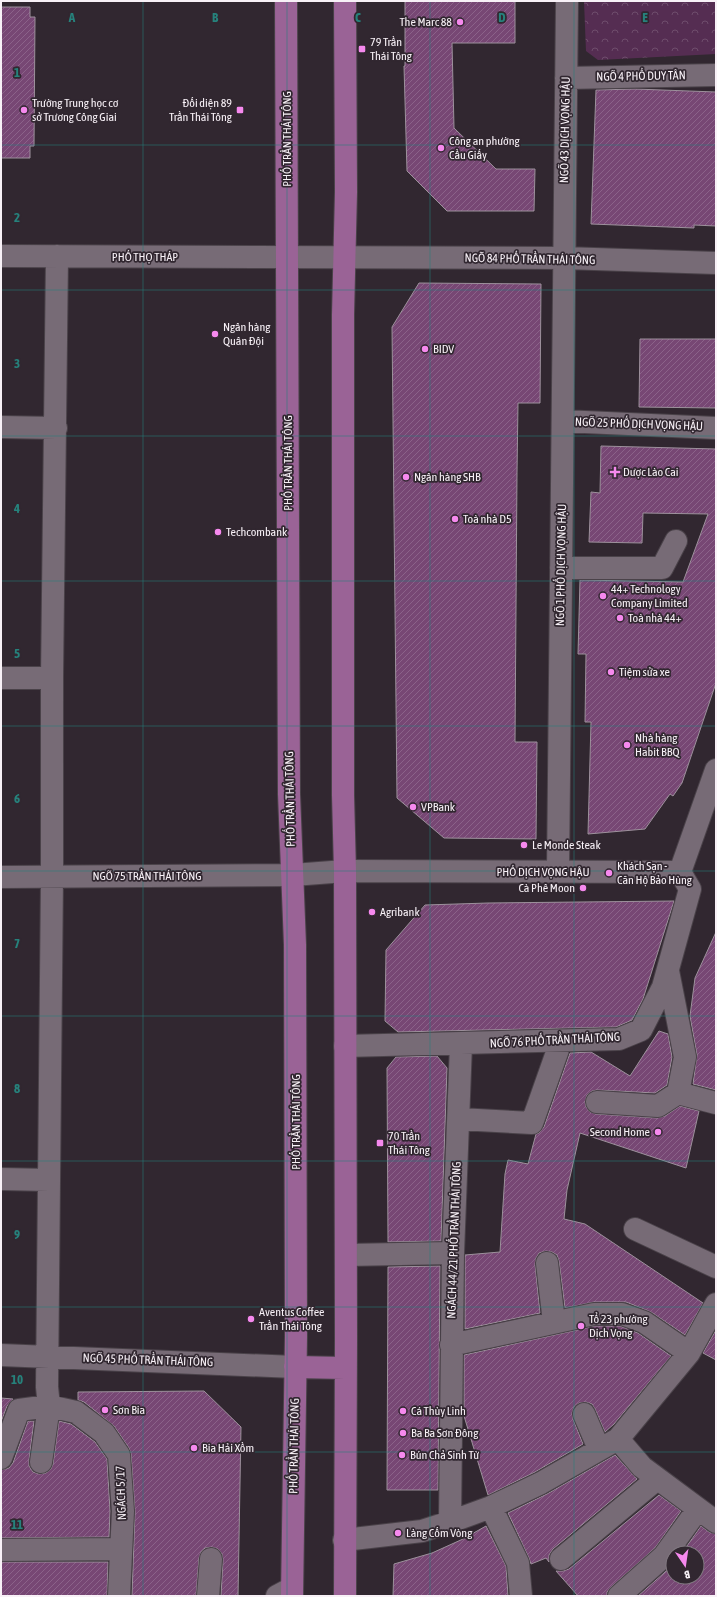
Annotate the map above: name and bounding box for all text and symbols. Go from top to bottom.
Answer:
text: A [68,10,76,25]
text: B [212,10,219,25]
text: C [355,10,361,25]
text: D [498,10,506,25]
text: E [642,10,648,25]
place label: The Marc 88 [400,15,452,29]
marker: The Marc 88 [455,17,465,27]
place label: 79 Trần Thái Tông [370,35,413,63]
marker: 79 Trần Thái Tông [357,44,367,54]
text: 1 [14,65,20,80]
street label: NGÕ 4 PHỐ DUY TÂN [596,68,686,84]
street label: NGÕ 43 DỊCH VỌNG HẬU [557,77,573,183]
street label: PHỐ TRẦN THÁI TÔNG [280,91,294,187]
place label: Trường Trung học cơ sở Trương Công Giai [32,96,119,124]
place label: Đối diện 89 Trần Thái Tông [169,96,233,124]
marker: Trường Trung học cơ sở Trương Công Giai [19,105,29,115]
marker: Đối diện 89 Trần Thái Tông [235,105,245,115]
place label: Công an phường Cầu Giấy [449,134,520,162]
marker: Công an phường Cầu Giấy [436,143,446,153]
text: 2 [14,210,20,225]
street label: PHỐ THỌ THÁP [112,250,178,264]
street label: NGÕ 84 PHỐ TRẦN THÁI TÔNG [465,251,595,267]
place label: Ngân hàng Quân Đội [223,320,271,348]
marker: Ngân hàng Quân Đội [210,329,220,339]
place label: BIDV [433,342,454,356]
marker: BIDV [420,344,430,354]
text: 3 [14,356,20,371]
street label: PHỐ TRẦN THÁI TÔNG [281,415,295,511]
street label: NGÕ 25 PHỐ DỊCH VỌNG HẬU [575,415,703,433]
place label: Dược Lào Cai [623,465,679,479]
marker: Dược Lào Cai [610,467,620,477]
place label: Ngân hàng SHB [414,470,481,484]
marker: Ngân hàng SHB [401,472,411,482]
text: 4 [13,501,20,516]
street label: NGÕ 1 PHỐ DỊCH VỌNG HẬU [553,504,569,626]
place label: Toà nhà D5 [463,512,512,526]
marker: Toà nhà D5 [450,514,460,524]
place label: Techcombank [226,525,288,539]
marker: Techcombank [213,527,223,537]
place label: 44+ Technology Company Limited [611,582,688,610]
marker: 44+ Technology Company Limited [598,591,608,601]
place label: Toà nhà 44+ [628,611,682,625]
marker: Toà nhà 44+ [615,613,625,623]
text: 5 [14,646,20,661]
place label: Tiệm sửa xe [619,665,670,679]
marker: Tiệm sửa xe [606,667,616,677]
place label: Nhà hàng Habit BBQ [635,731,680,759]
marker: Nhà hàng Habit BBQ [622,740,632,750]
street label: PHỐ TRẦN THÁI TÔNG [282,751,298,847]
text: 6 [14,791,20,806]
place label: VPBank [421,800,456,814]
marker: VPBank [408,802,418,812]
place label: Le Monde Steak [532,838,601,852]
marker: Le Monde Steak [519,840,529,850]
place label: Khách Sạn - Căn Hộ Bảo Hùng [617,859,693,887]
street label: PHỐ DỊCH VỌNG HẬU [496,865,590,879]
marker: Khách Sạn - Căn Hộ Bảo Hùng [604,868,614,878]
street label: NGÕ 75 TRẦN THÁI TÔNG [92,869,202,883]
place label: Cà Phê Moon [518,881,575,895]
marker: Cà Phê Moon [578,883,588,893]
place label: Agribank [380,905,420,919]
marker: Agribank [367,907,377,917]
text: 7 [14,936,20,951]
street label: NGÕ 76 PHỐ TRẦN THÁI TÔNG [489,1030,621,1050]
street label: PHỐ TRẦN THÁI TÔNG [289,1074,303,1170]
text: 8 [14,1081,20,1096]
place label: Second Home [590,1125,650,1139]
marker: Second Home [653,1127,663,1137]
place label: 70 Trần Thái Tông [388,1129,431,1157]
marker: 70 Trần Thái Tông [375,1138,385,1148]
street label: NGÁCH 44/21 PHỐ TRẦN THÁI TÔNG [444,1161,464,1319]
text: 9 [14,1227,20,1242]
place label: Aventus Coffee Trần Thái Tông [259,1305,325,1333]
place label: Tổ 23 phường Dịch Vọng [589,1312,649,1340]
marker: Aventus Coffee Trần Thái Tông [246,1314,256,1324]
marker: Tổ 23 phường Dịch Vọng [576,1321,586,1331]
street label: NGÕ 45 PHỐ TRẦN THÁI TÔNG [82,1351,214,1369]
text: 10 [11,1372,23,1387]
street label: PHỐ TRẦN THÁI TÔNG [286,1398,302,1494]
place label: Sơn Bia [113,1403,145,1417]
place label: Cá Thùy Linh [411,1404,466,1418]
marker: Sơn Bia [100,1405,110,1415]
marker: Cá Thùy Linh [398,1406,408,1416]
place label: Ba Ba Sơn Đông [411,1426,479,1440]
marker: Ba Ba Sơn Đông [398,1428,408,1438]
place label: Bia Hải Xồm [202,1441,254,1455]
marker: Bia Hải Xồm [189,1443,199,1453]
place label: Bún Chả Sinh Từ [410,1448,479,1462]
marker: Bún Chả Sinh Từ [397,1450,407,1460]
street label: NGÁCH 5/17 [113,1465,129,1520]
text: 11 [11,1517,23,1532]
place label: Làng Cốm Vòng [406,1526,473,1540]
marker: Làng Cốm Vòng [393,1528,403,1538]
north arrow [665,1545,705,1585]
text: B [683,1568,691,1581]

